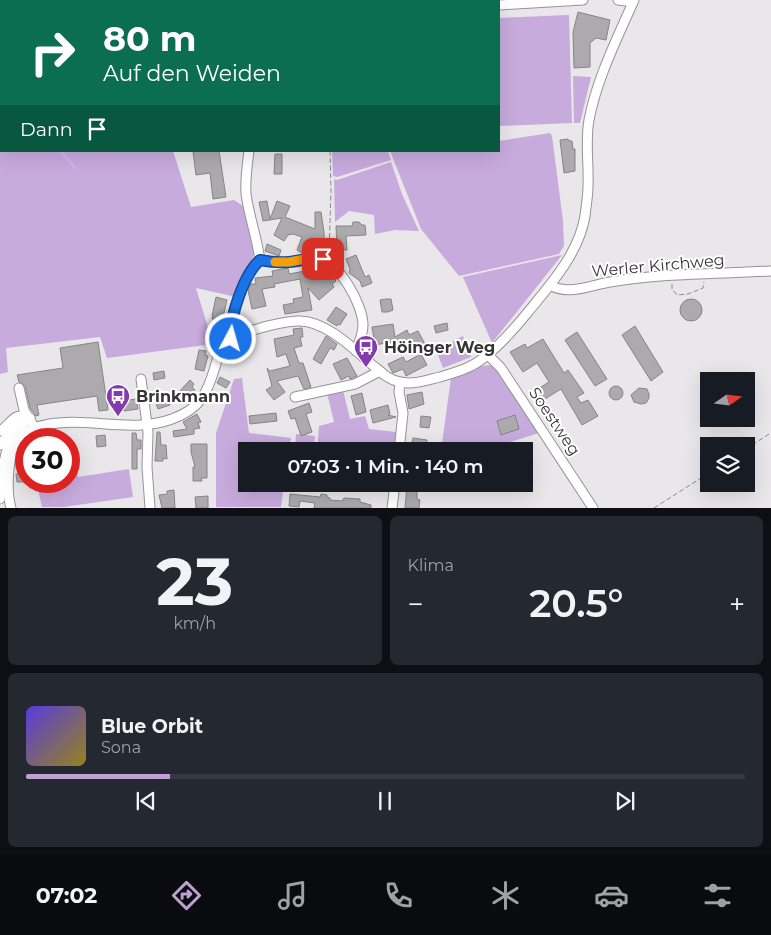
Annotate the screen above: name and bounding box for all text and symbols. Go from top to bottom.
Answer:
text: 80 m [103,17,197,60]
icon: right [20,20,85,85]
text: Auf den Weiden [103,60,281,87]
icon: arrive [83,115,111,143]
text: Dann [20,118,73,141]
pin [302,238,344,280]
icon: arrive [309,245,337,273]
street label: Werler Kirchweg [591,250,725,281]
position arrow [204,312,256,364]
bus stop icon: Höinger Weg [353,334,379,368]
place label: Höinger Weg [384,338,495,357]
north arrow [700,372,755,428]
map controls [700,372,755,492]
bus stop icon: Brinkmann [105,383,131,417]
street label: Soestweg [525,384,584,459]
place label: Brinkmann [136,387,230,406]
speed limit sign: 30 [15,428,80,493]
button: layers [700,437,755,492]
text: 07:03 · 1 Min. · 140 m [288,455,483,478]
text: 23 [156,542,233,621]
text: Klima [408,556,454,575]
text: 20.5° [529,580,623,627]
text: − [408,587,424,621]
text: + [729,587,745,621]
text: km/h [173,614,216,633]
text: Blue Orbit [101,715,203,738]
text: Sona [101,738,141,757]
icon: previous [132,787,160,815]
icon: pause [371,787,399,815]
icon: next [611,787,639,815]
icon: directions [169,878,204,913]
icon: music [275,878,310,913]
icon: phone [381,878,416,913]
icon: climate [488,878,523,913]
icon: car [594,878,629,913]
icon: filters [700,878,735,913]
text: 07:02 [36,882,97,909]

